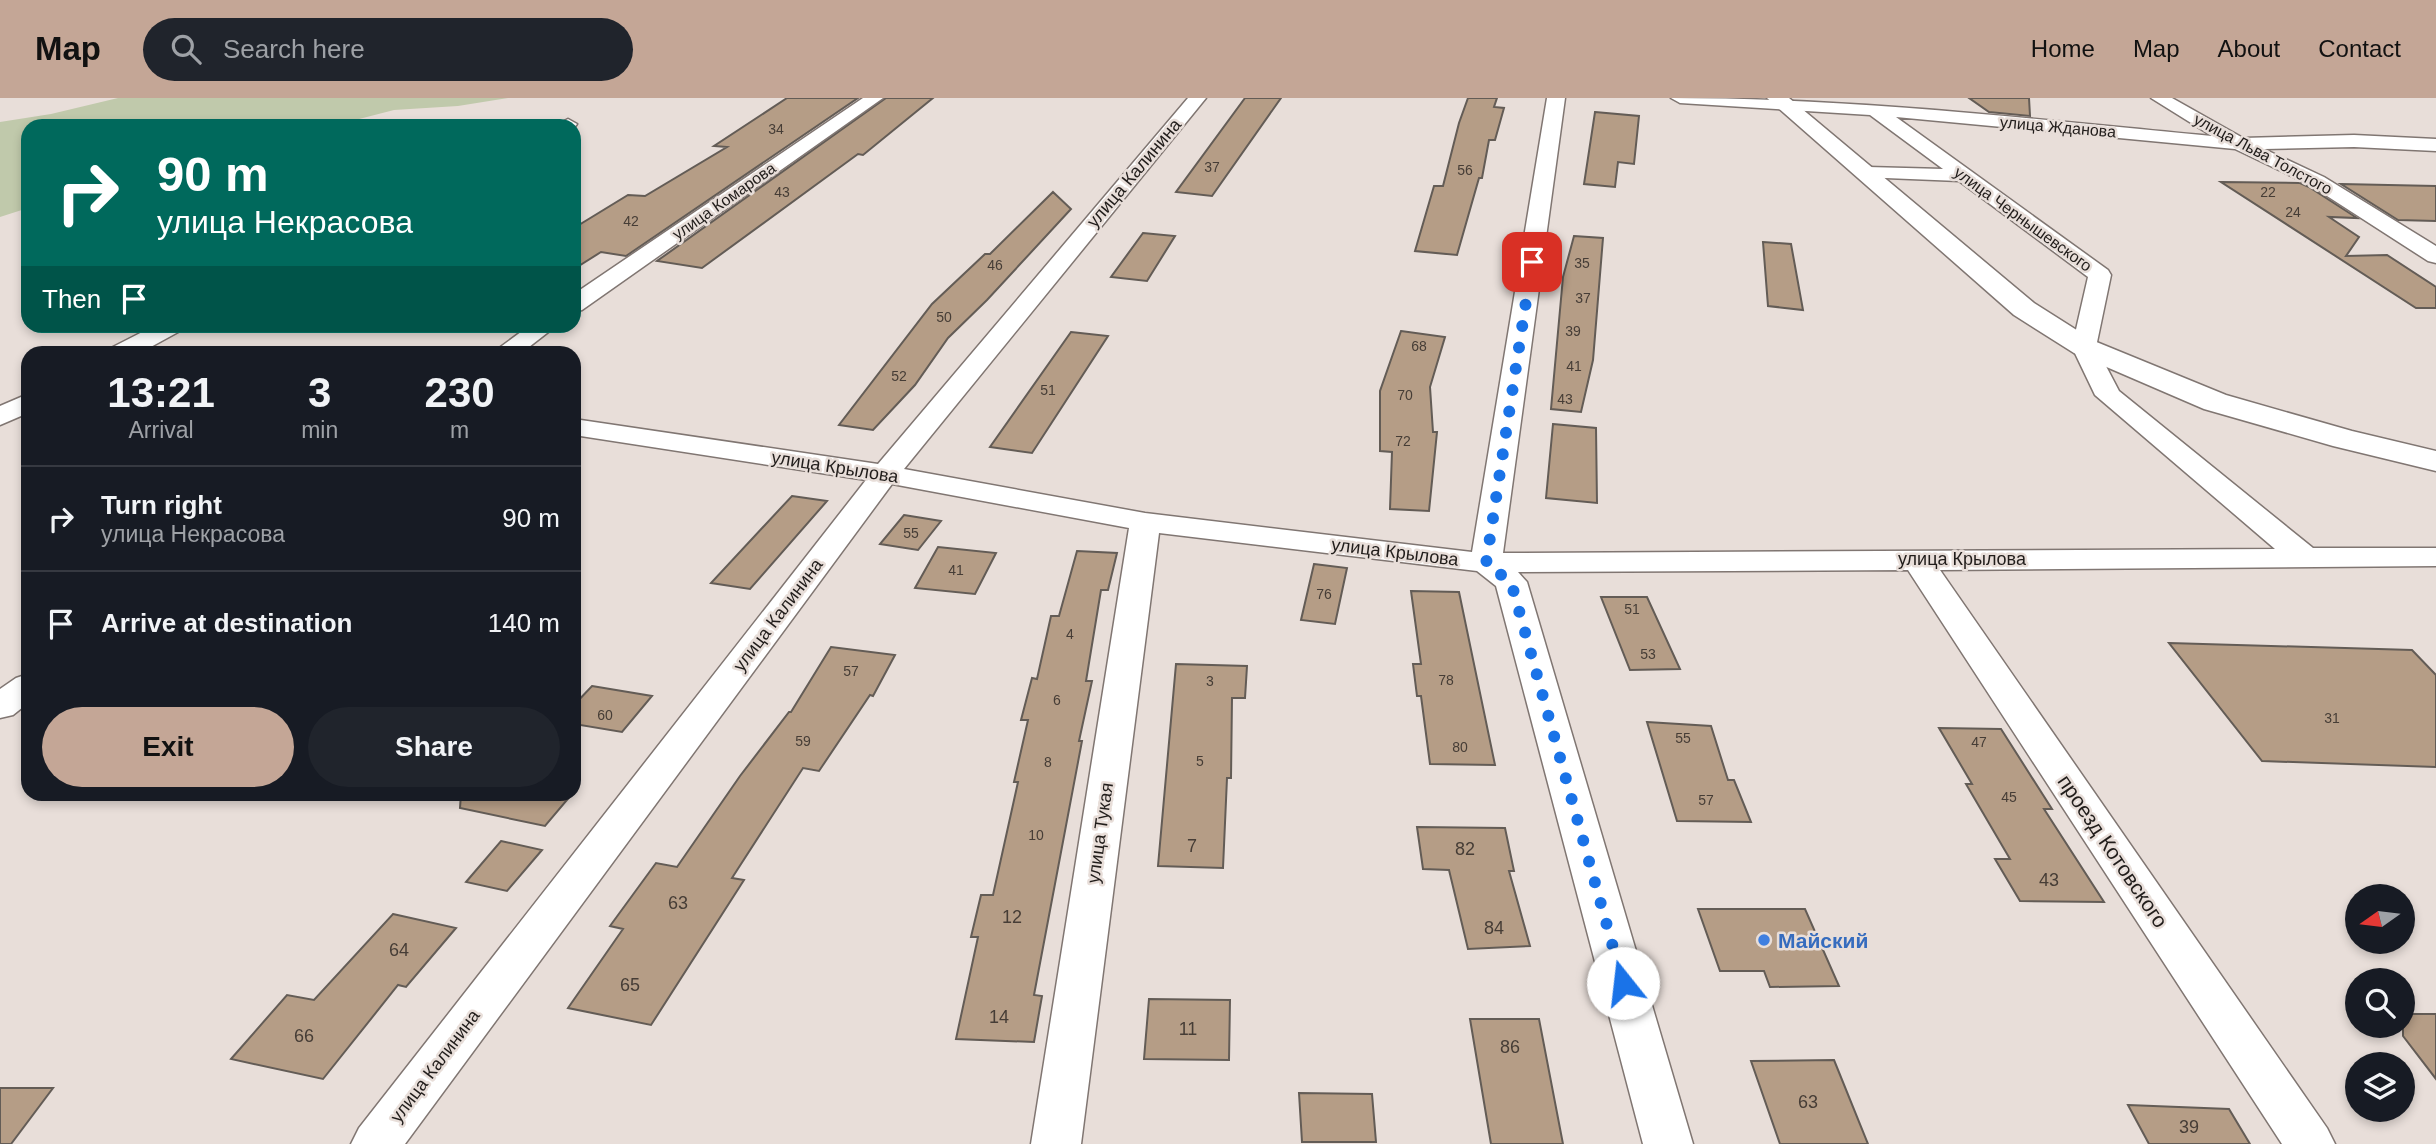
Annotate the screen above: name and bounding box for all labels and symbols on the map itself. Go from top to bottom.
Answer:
street label: улица Льва Толстого [2191,110,2335,198]
street label: улица Жданова [1999,113,2117,141]
street label: улица Калинина [1083,114,1186,231]
house number: 34 [768,121,784,137]
street label: улица Комарова [669,159,779,243]
house number: 37 [1204,159,1220,175]
house number: 56 [1457,162,1473,178]
street label: улица Чернышевского [1951,163,2095,275]
house number: 43 [774,184,790,200]
house number: 22 [2260,184,2276,200]
house number: 24 [2285,204,2301,220]
house number: 42 [623,213,639,229]
pin [1502,232,1562,292]
house number: 35 [1574,255,1590,271]
house number: 46 [987,257,1003,273]
house number: 37 [1575,290,1591,306]
house number: 50 [936,309,952,325]
house number: 39 [1565,323,1581,339]
house number: 68 [1411,338,1427,354]
house number: 41 [1566,358,1582,374]
house number: 52 [891,368,907,384]
house number: 51 [1040,382,1056,398]
house number: 70 [1397,387,1413,403]
house number: 43 [1557,391,1573,407]
house number: 72 [1395,433,1411,449]
street label: улица Крылова [770,447,901,487]
house number: 55 [903,525,919,541]
street label: улица Крылова [1330,534,1461,570]
street label: улица Крылова [1898,549,2027,569]
street label: улица Калинина [729,554,827,675]
house number: 41 [948,562,964,578]
house number: 76 [1316,586,1332,602]
house number: 51 [1624,601,1640,617]
house number: 4 [1066,626,1074,642]
house number: 53 [1640,646,1656,662]
house number: 57 [843,663,859,679]
house number: 78 [1438,672,1454,688]
house number: 3 [1206,673,1214,689]
house number: 6 [1053,692,1061,708]
house number: 60 [597,707,613,723]
house number: 31 [2324,710,2340,726]
house number: 55 [1675,730,1691,746]
house number: 59 [795,733,811,749]
house number: 47 [1971,734,1987,750]
house number: 80 [1452,739,1468,755]
house number: 5 [1196,753,1204,769]
house number: 8 [1044,754,1052,770]
street label: проезд Котовского [2053,770,2173,932]
street label: улица Тукая [1083,781,1117,885]
house number: 45 [2001,789,2017,805]
house number: 57 [1698,792,1714,808]
house number: 10 [1028,827,1044,843]
house number: 7 [1187,836,1197,856]
house number: 82 [1455,839,1475,859]
house number: 43 [2039,870,2059,890]
north arrow [2345,884,2415,954]
house number: 63 [668,893,688,913]
house number: 12 [1002,907,1022,927]
house number: 84 [1484,918,1504,938]
place label: Майский [1778,929,1868,952]
marker: Майский [1756,932,1772,948]
house number: 64 [389,940,409,960]
position arrow [1586,946,1660,1020]
house number: 65 [620,975,640,995]
street label: улица Калинина [386,1005,484,1126]
house number: 14 [989,1007,1009,1027]
house number: 11 [1179,1019,1197,1039]
house number: 66 [294,1026,314,1046]
house number: 86 [1500,1037,1520,1057]
house number: 63 [1798,1092,1818,1112]
house number: 39 [2179,1117,2199,1137]

